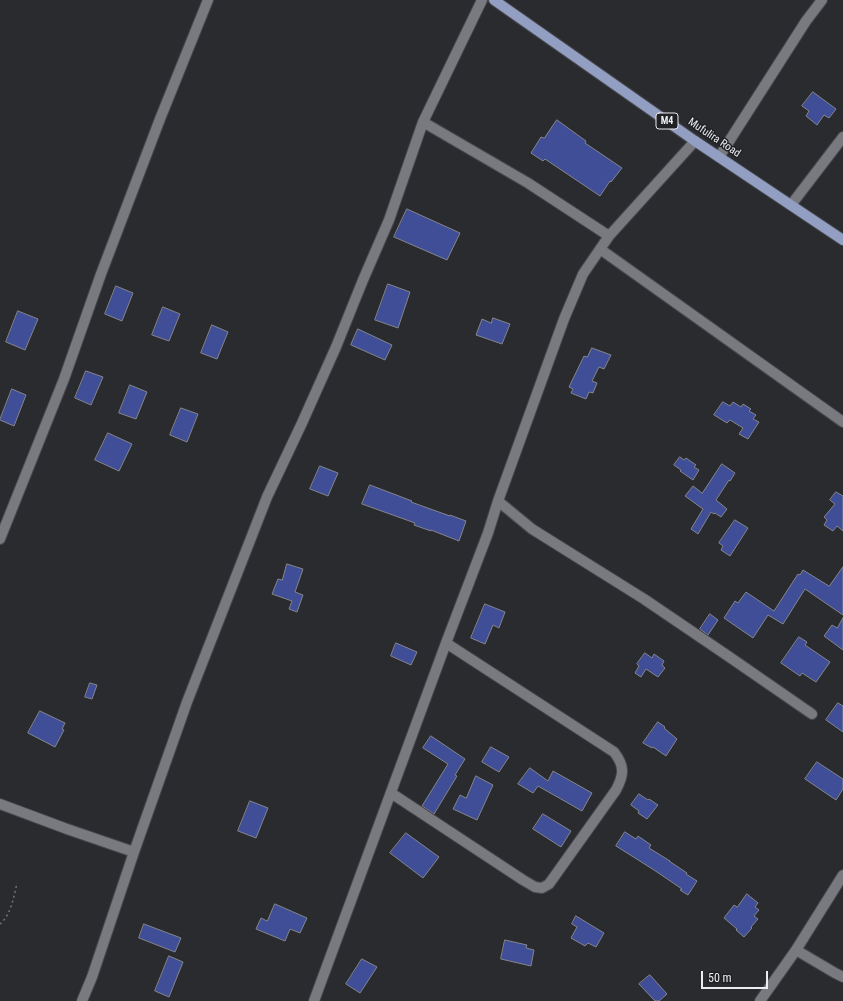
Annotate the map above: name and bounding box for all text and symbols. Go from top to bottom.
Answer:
road number: M4 [656,113,678,129]
street label: Mufulira Road [685,116,743,160]
scale bar [703,963,770,989]
text: 50 m [708,971,732,985]

